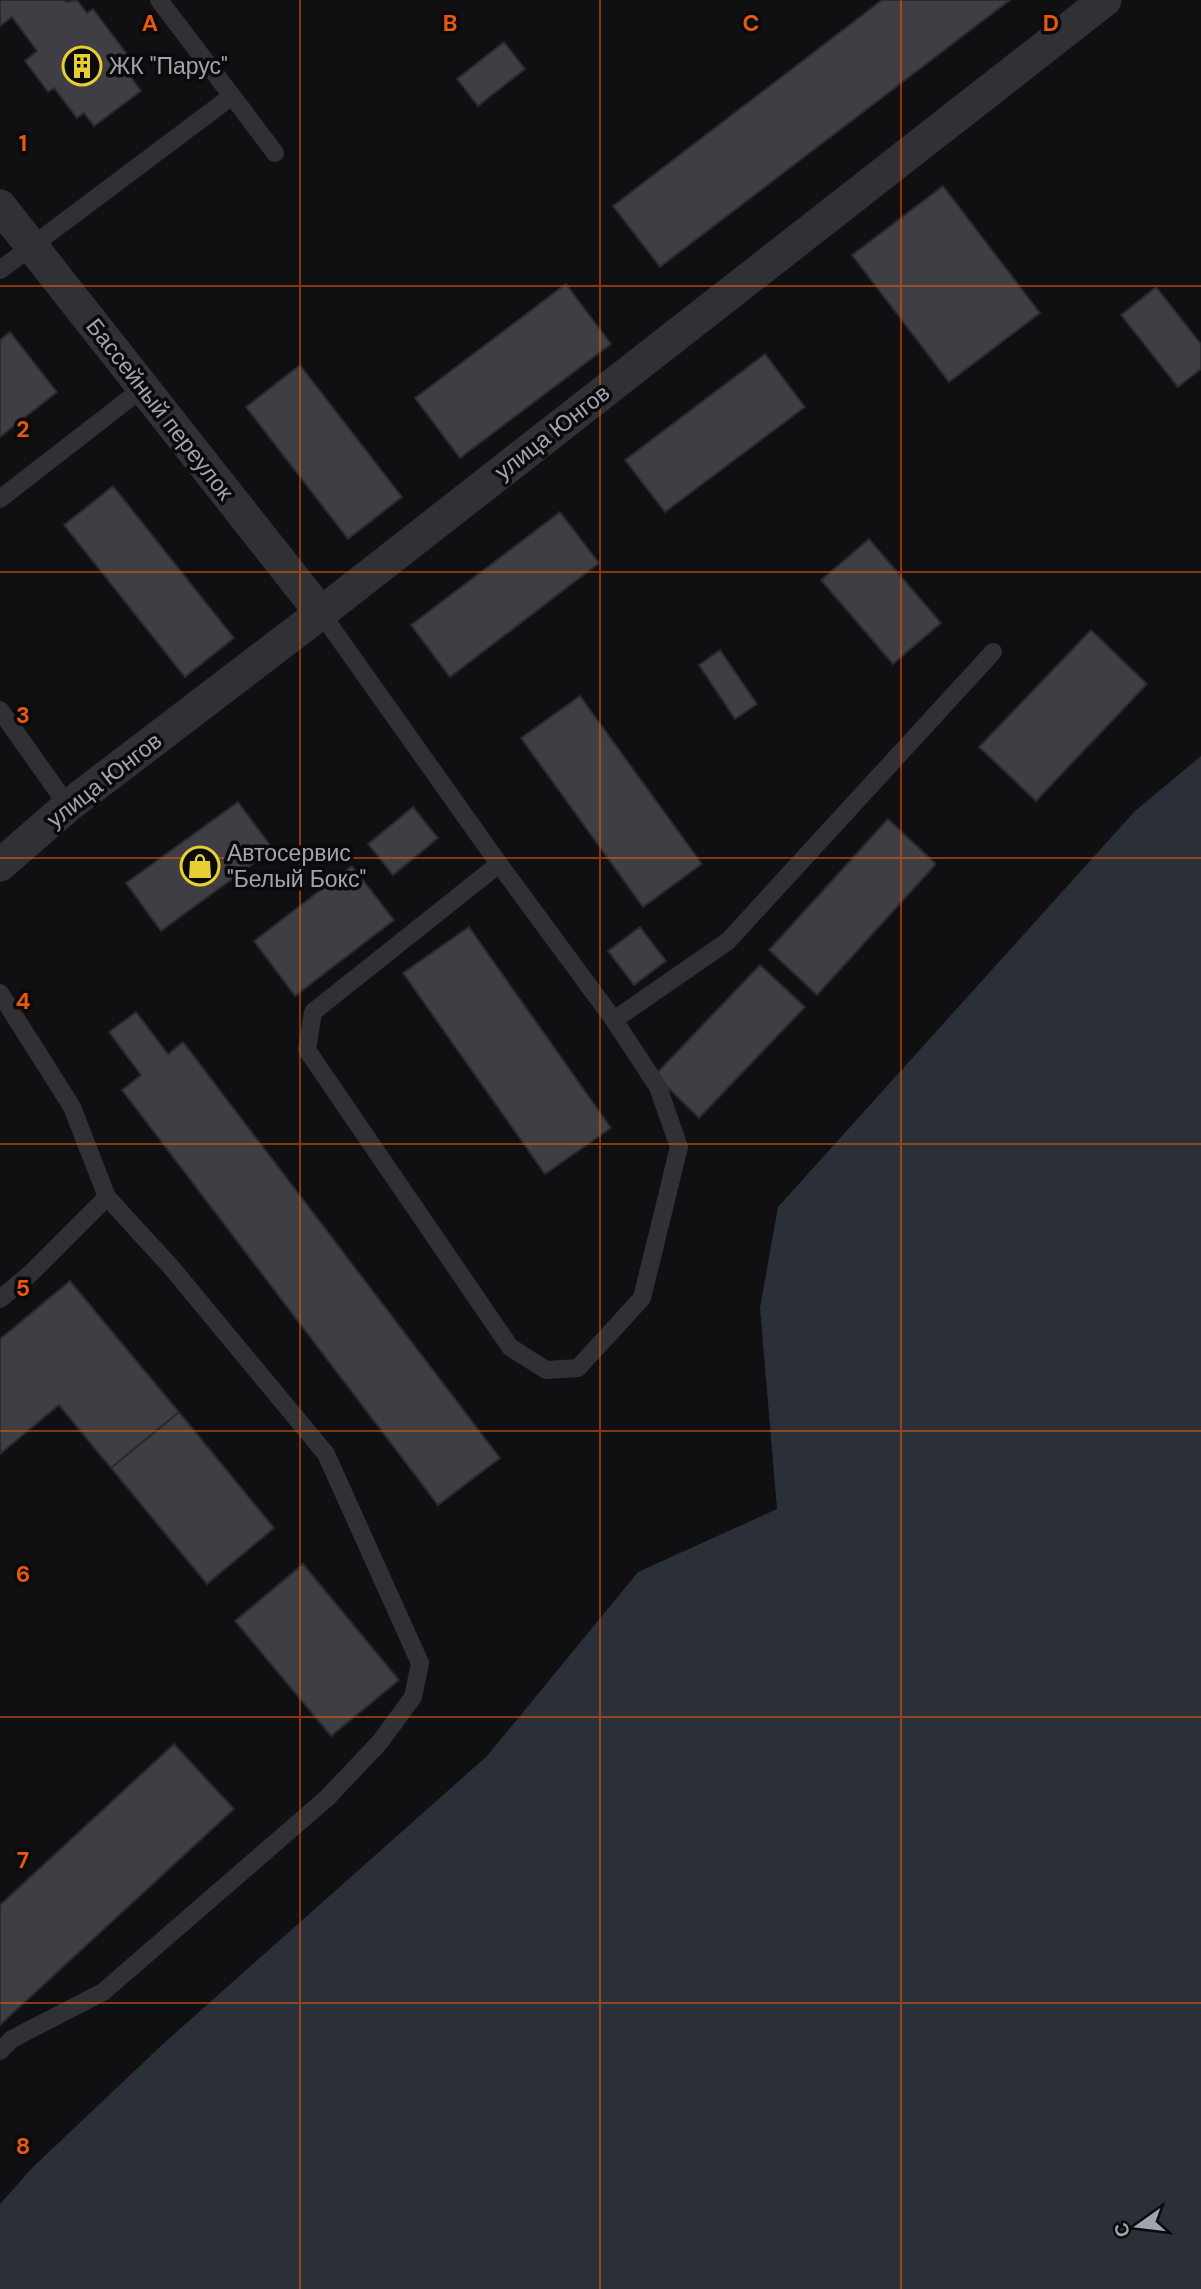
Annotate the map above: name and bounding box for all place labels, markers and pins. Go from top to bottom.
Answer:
building icon: ЖК "Парус" [61,45,103,87]
place label: ЖК "Парус" [109,51,228,81]
place label: Автосервис "Белый Бокс" [227,838,366,894]
shop icon: Автосервис "Белый Бокс" [179,845,221,887]

